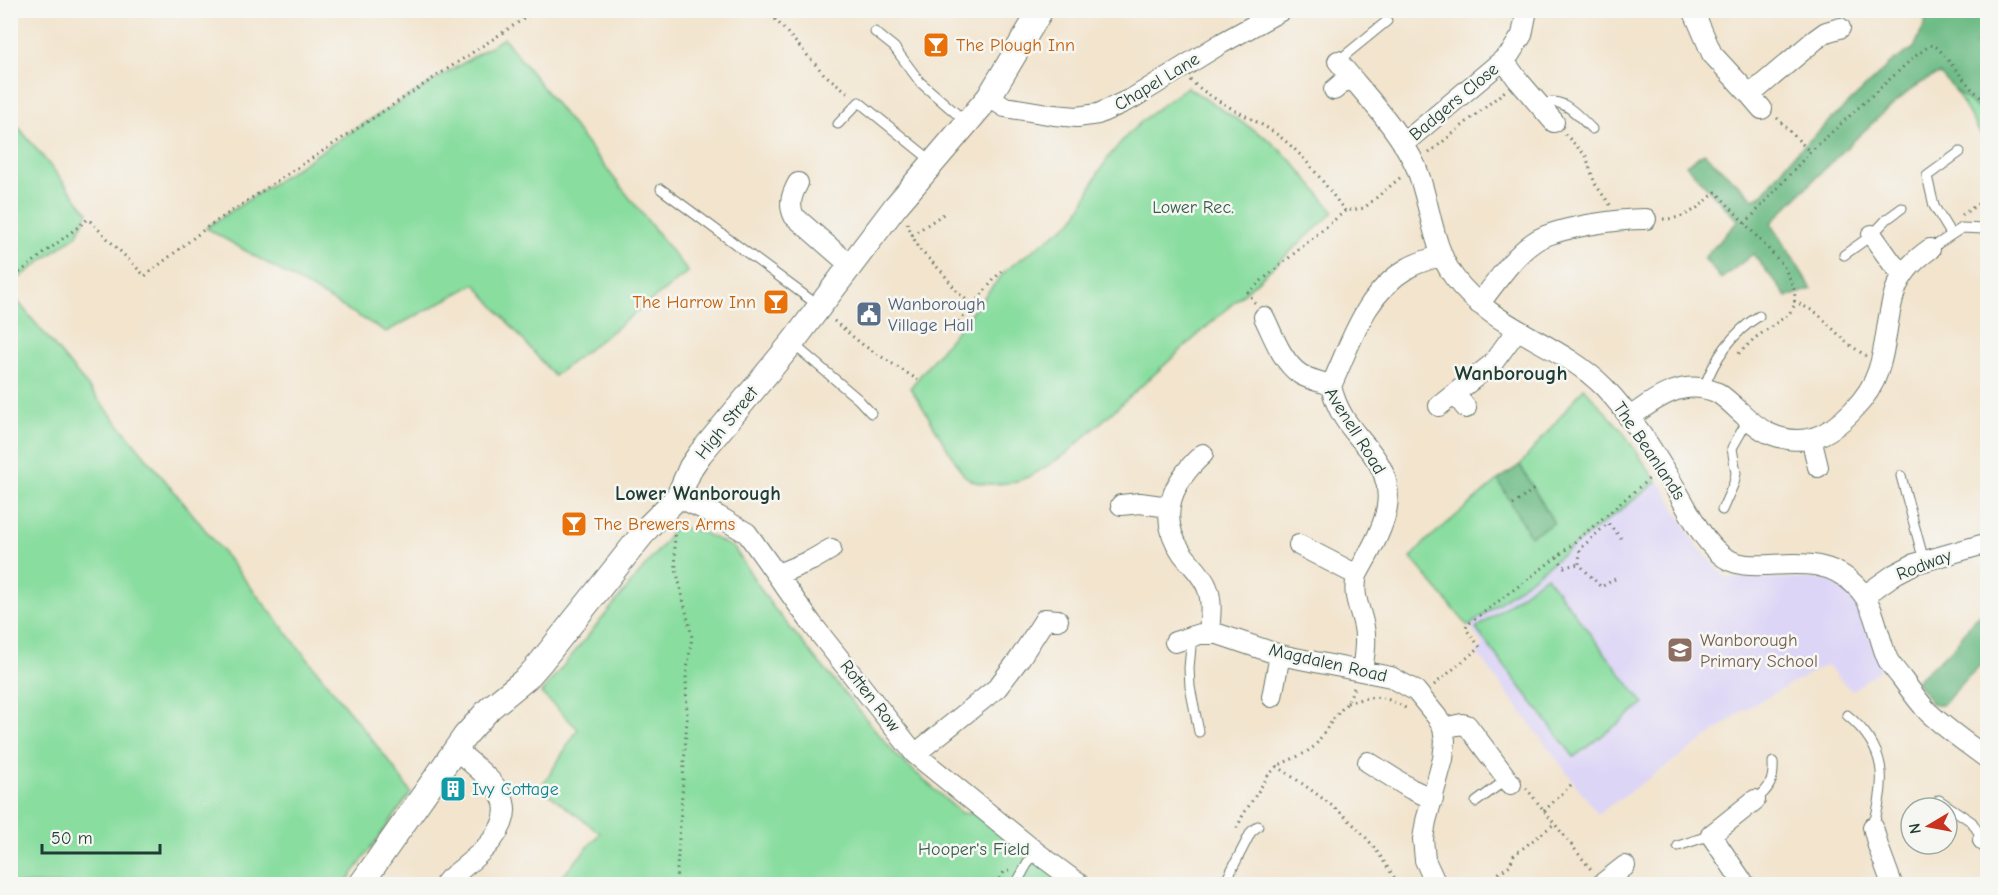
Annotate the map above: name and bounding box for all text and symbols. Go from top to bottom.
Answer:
bar icon: The Plough Inn [921,30,951,60]
place label: The Plough Inn [956,35,1075,56]
street label: Chapel Lane [1111,48,1203,116]
street label: Badgers Close [1405,59,1503,145]
park label: Lower Rec. [1152,197,1234,218]
bar icon: The Harrow Inn [761,287,791,317]
place label: The Harrow Inn [633,292,756,313]
place label: Wanborough Village Hall [888,294,986,336]
public building icon: Wanborough Village Hall [854,299,884,329]
district label: Wanborough [1454,361,1568,385]
street label: High Street [691,382,763,464]
street label: Avenell Road [1320,384,1390,478]
street label: The Beanlands [1608,398,1690,504]
district label: Lower Wanborough [615,482,781,505]
bar icon: The Brewers Arms [559,509,589,539]
place label: The Brewers Arms [594,514,735,535]
street label: Rodway [1893,545,1955,585]
place label: Wanborough Primary School [1700,630,1818,672]
school or university icon: Wanborough Primary School [1665,635,1695,665]
street label: Magdalen Road [1267,639,1389,687]
street label: Rotten Row [835,656,905,736]
building icon: Ivy Cottage [438,774,468,804]
place label: Ivy Cottage [472,779,559,800]
north arrow [1899,796,1959,856]
scale bar [42,817,160,855]
text: N [1905,822,1925,835]
text: 50 m [51,828,93,849]
park label: Hooper's Field [918,839,1030,860]

